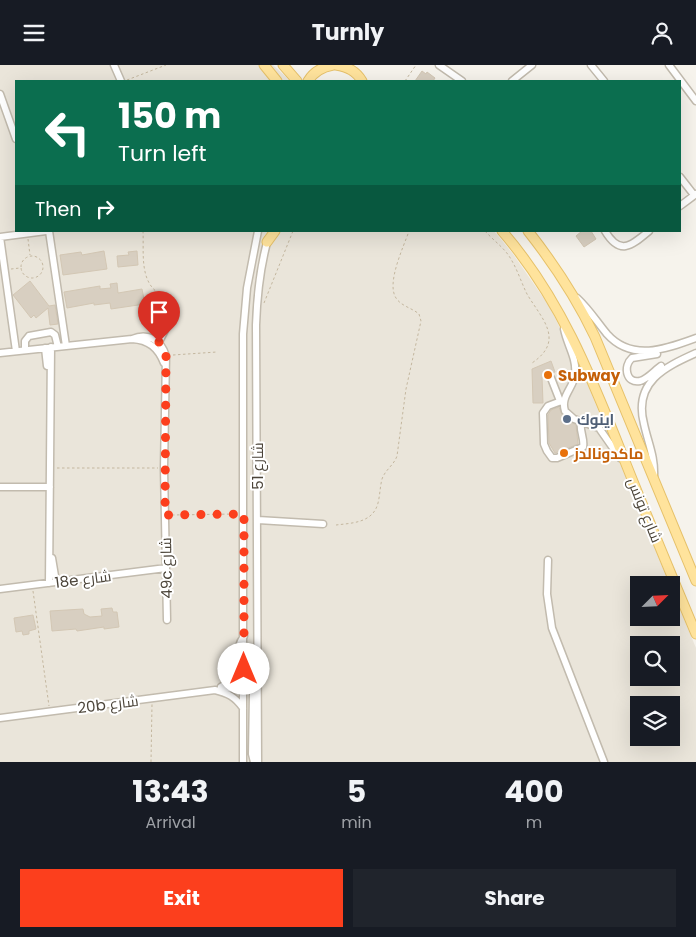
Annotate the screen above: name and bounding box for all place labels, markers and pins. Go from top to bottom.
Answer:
pin [138,291,180,342]
place label: Subway [558,365,621,386]
marker: Subway [542,369,554,381]
place label: اينوك [577,409,614,430]
marker: اينوك [561,413,573,425]
place label: ماكدونالدز [573,443,644,464]
marker: ماكدونالدز [558,447,570,459]

